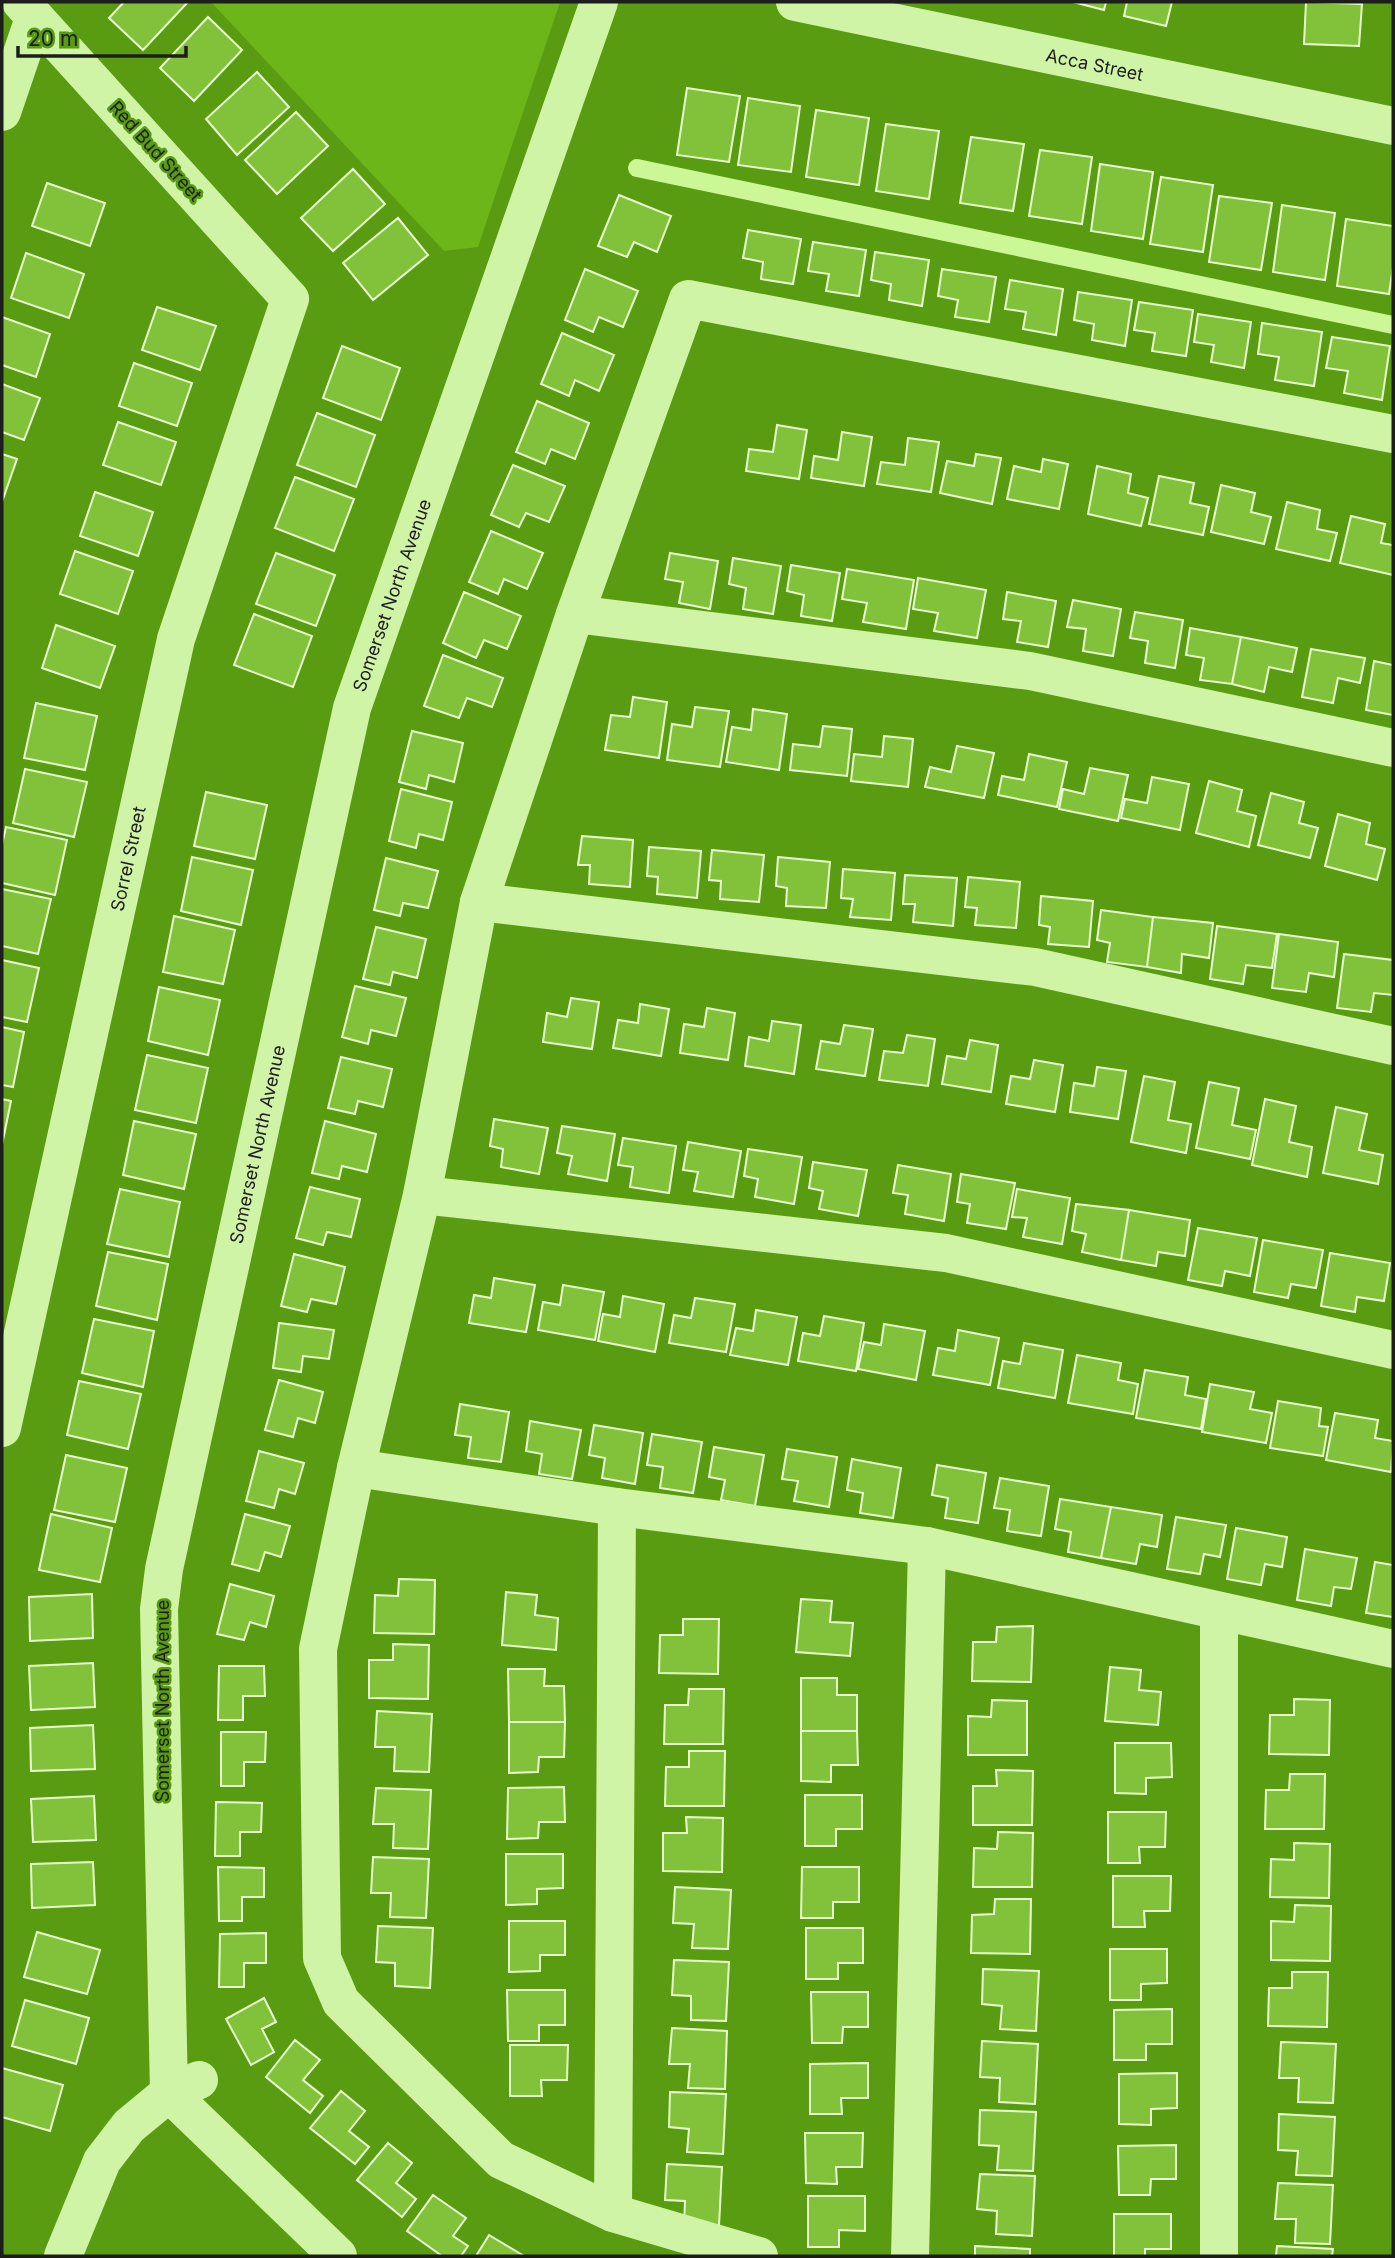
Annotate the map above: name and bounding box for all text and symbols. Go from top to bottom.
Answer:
scale bar [18,14,186,58]
text: 20 m [28,26,78,51]
street label: Acca Street [1044,44,1145,85]
street label: Red Bud Street [106,97,206,205]
street label: Somerset North Avenue [348,496,435,694]
street label: Sorrel Street [106,804,149,913]
street label: Somerset North Avenue [225,1043,289,1245]
street label: Somerset North Avenue [152,1600,173,1802]

